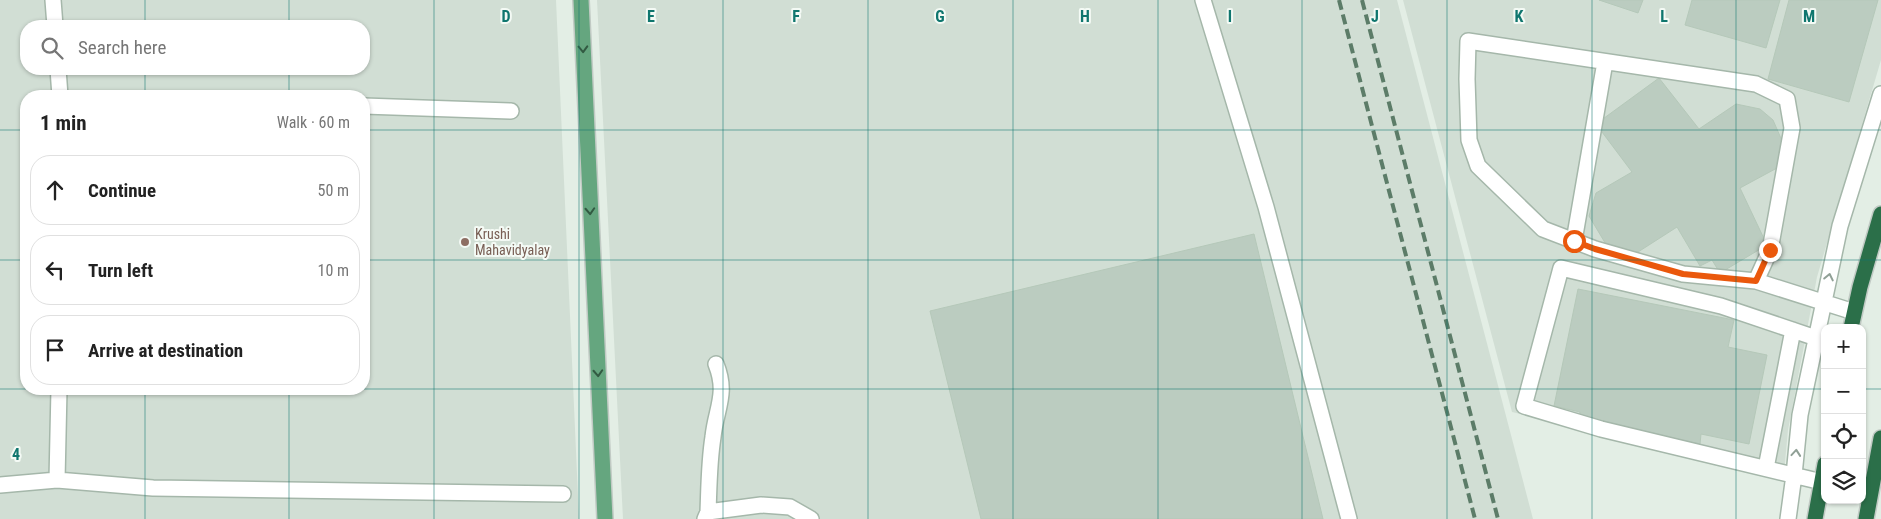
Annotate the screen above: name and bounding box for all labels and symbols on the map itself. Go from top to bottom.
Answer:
text: D [501,7,511,26]
text: E [647,7,655,26]
text: F [792,7,800,26]
text: G [935,7,945,26]
text: H [1080,7,1090,26]
text: I [1228,7,1232,26]
text: J [1371,7,1379,26]
text: K [1515,7,1524,26]
text: L [1660,7,1668,26]
text: M [1803,7,1815,26]
one-way arrow [577,45,588,53]
one-way arrow [585,208,595,215]
place label: Krushi Mahavidyalay [475,226,550,258]
route start [1563,230,1586,253]
marker: Krushi Mahavidyalay [459,236,471,248]
route end [1759,239,1782,262]
one-way arrow [1823,272,1834,281]
one-way arrow [592,370,603,378]
text: 4 [12,445,20,464]
one-way arrow [1791,449,1802,457]

